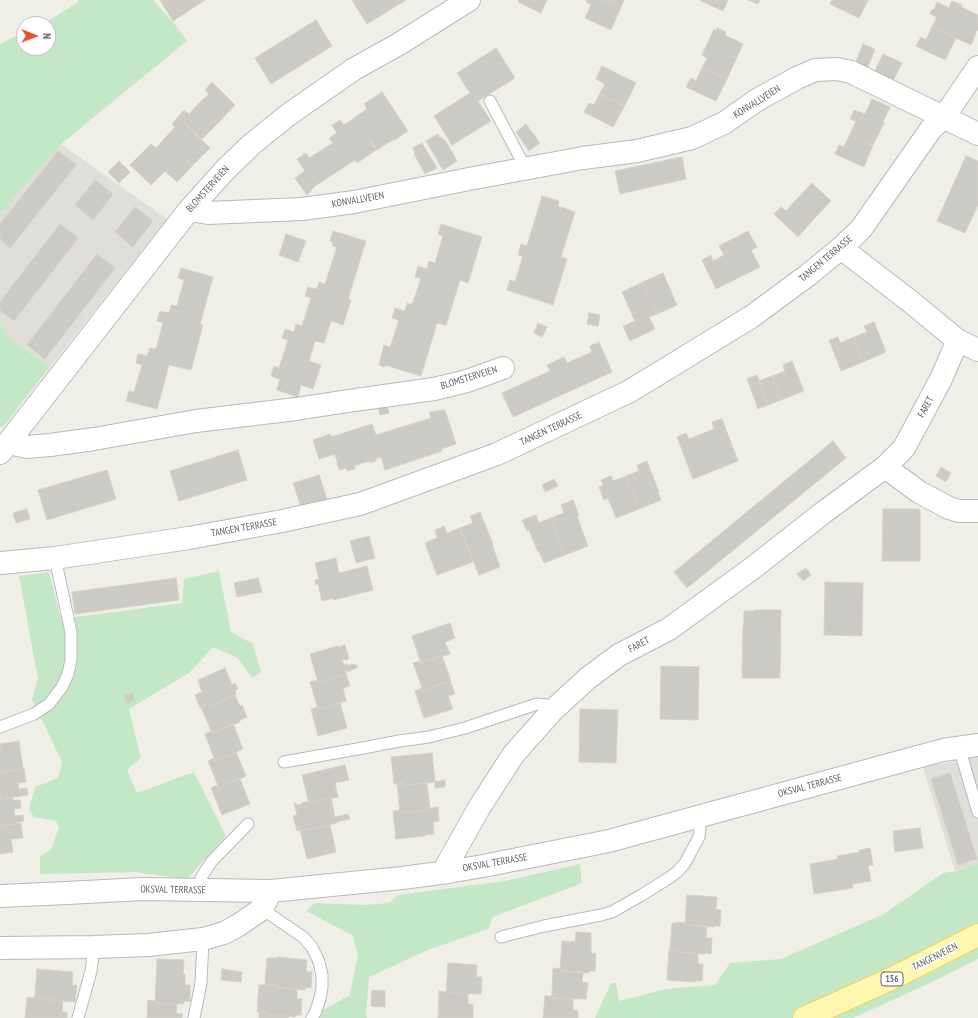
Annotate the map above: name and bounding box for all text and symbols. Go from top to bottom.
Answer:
north arrow [16,16,56,56]
text: N [40,33,54,39]
street label: KONVALLVEIEN [731,83,783,121]
street label: BLOMSTERVEIEN [184,163,232,215]
street label: KONVALLVEIEN [331,189,385,211]
street label: TANGEN TERRASSE [797,233,855,285]
street label: BLOMSTERVEIEN [439,364,499,392]
street label: FARET [915,394,937,420]
street label: TANGEN TERRASSE [518,410,584,448]
street label: TANGEN TERRASSE [210,516,278,540]
street label: FARET [626,634,652,656]
street label: OKSVAL TERRASSE [777,772,843,800]
street label: OKSVAL TERRASSE [462,851,528,875]
street label: OKSVAL TERRASSE [140,883,206,897]
street label: TANGENVEIEN [910,940,960,974]
road number: 156 [881,972,903,986]

